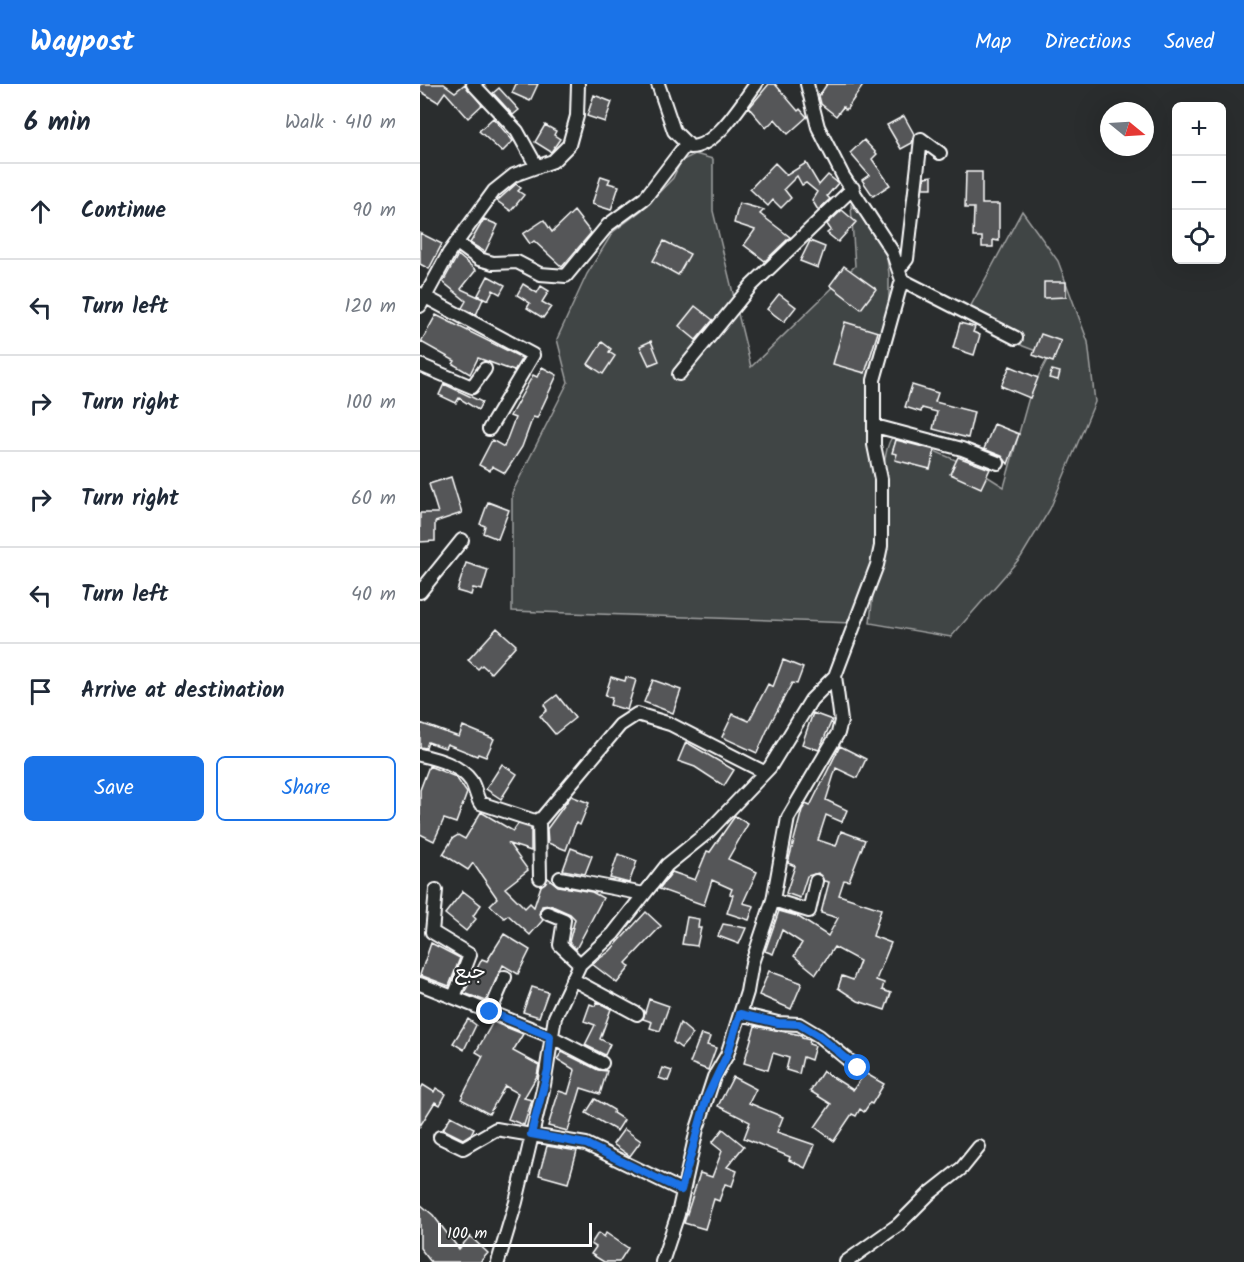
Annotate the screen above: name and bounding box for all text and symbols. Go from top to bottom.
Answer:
text: Waypost [30,20,134,65]
text: Map [975,26,1011,59]
text: Directions [1044,26,1131,59]
text: Saved [1164,26,1214,59]
text: 6 min [24,102,91,144]
north arrow [1100,102,1154,156]
map controls [1172,102,1226,264]
button: + [1172,102,1226,156]
text: Walk · 410 m [285,107,396,139]
button: − [1172,156,1226,210]
text: Continue [81,194,166,229]
icon: ahead [24,195,57,228]
text: 90 m [352,195,396,227]
button: locate [1172,210,1226,264]
text: Turn left [81,290,168,325]
icon: left [24,291,57,324]
text: 120 m [344,291,396,323]
text: Turn right [81,386,179,421]
icon: right [24,387,57,420]
text: 100 m [346,387,396,419]
text: Turn right [81,482,179,517]
icon: right [24,483,57,516]
text: 60 m [351,483,396,515]
text: Turn left [81,578,168,613]
icon: left [24,579,57,612]
text: 40 m [351,579,396,611]
text: Arrive at destination [81,674,284,709]
icon: arrive [24,675,57,708]
button: Save [24,756,204,821]
button: Share [216,756,396,821]
district label: جبع [454,957,486,989]
route end [476,998,502,1024]
route start [844,1054,870,1080]
scale bar [438,1220,592,1248]
text: 100 m [447,1221,487,1246]

